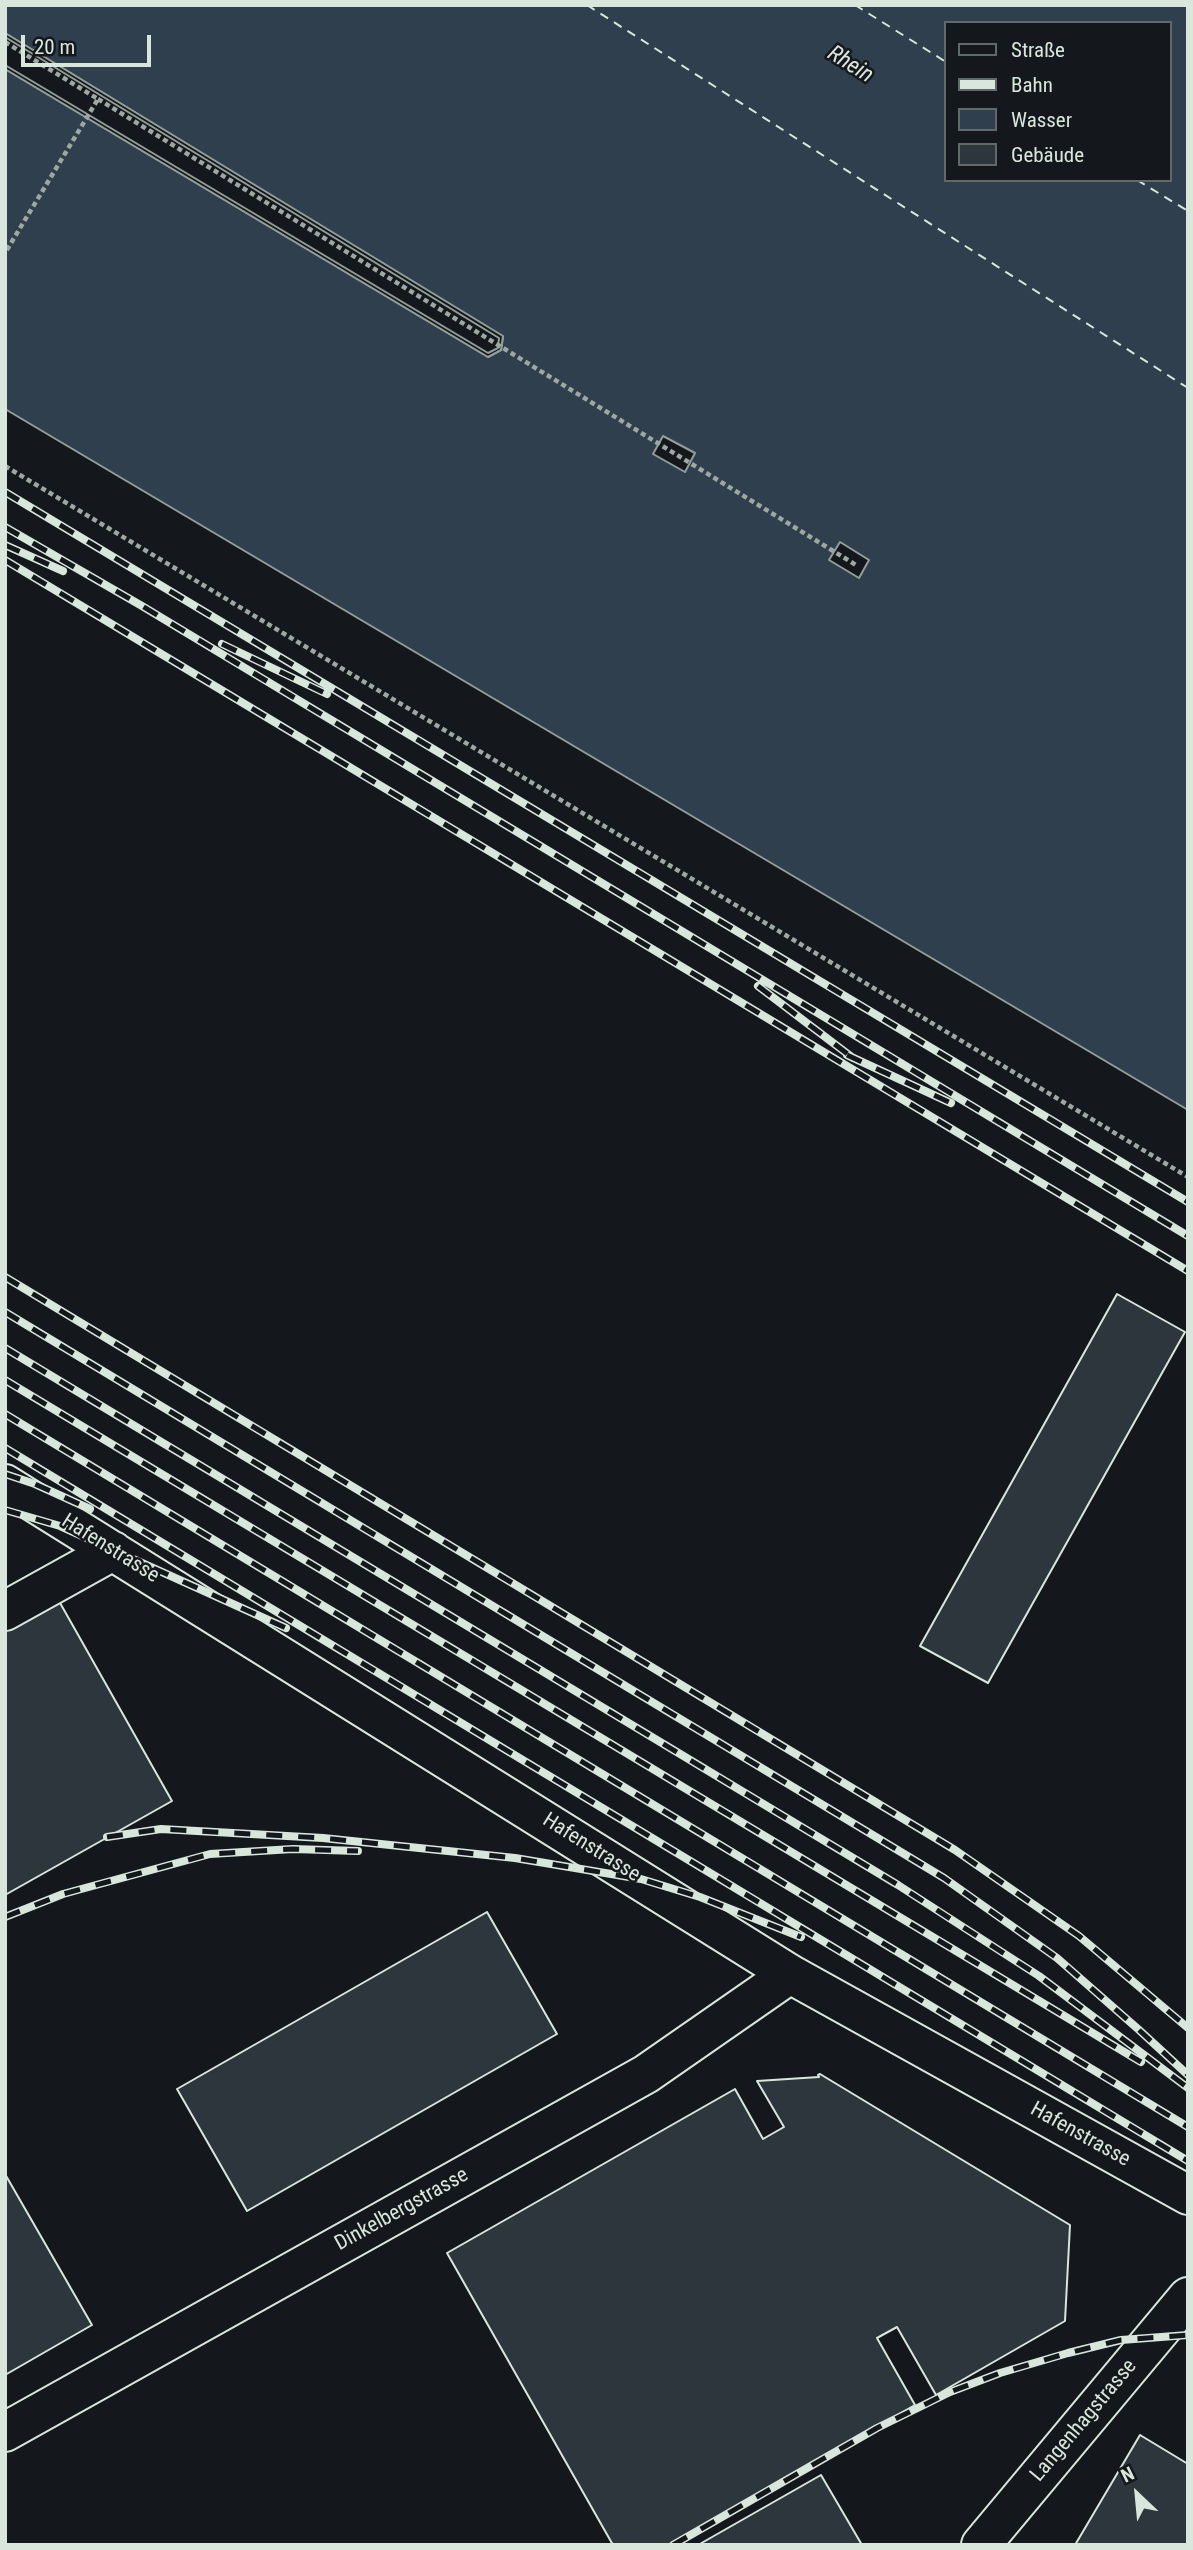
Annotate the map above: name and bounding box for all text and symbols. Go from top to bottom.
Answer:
scale bar [24,21,154,65]
legend [944,21,1172,182]
text: 20 m [34,35,75,59]
text: Straße [1011,38,1065,62]
water label: Rhein [822,40,878,90]
text: Bahn [1011,73,1053,97]
text: Wasser [1011,108,1072,132]
text: Gebäude [1011,143,1084,167]
street label: Hafenstrasse [57,1509,163,1589]
street label: Hafenstrasse [538,1808,644,1888]
street label: Hafenstrasse [1026,2097,1134,2173]
street label: Dinkelbergstrasse [331,2163,473,2257]
street label: Langenhagstrasse [1026,2355,1142,2487]
north arrow [1102,2459,1172,2529]
text: N [1117,2462,1138,2488]

